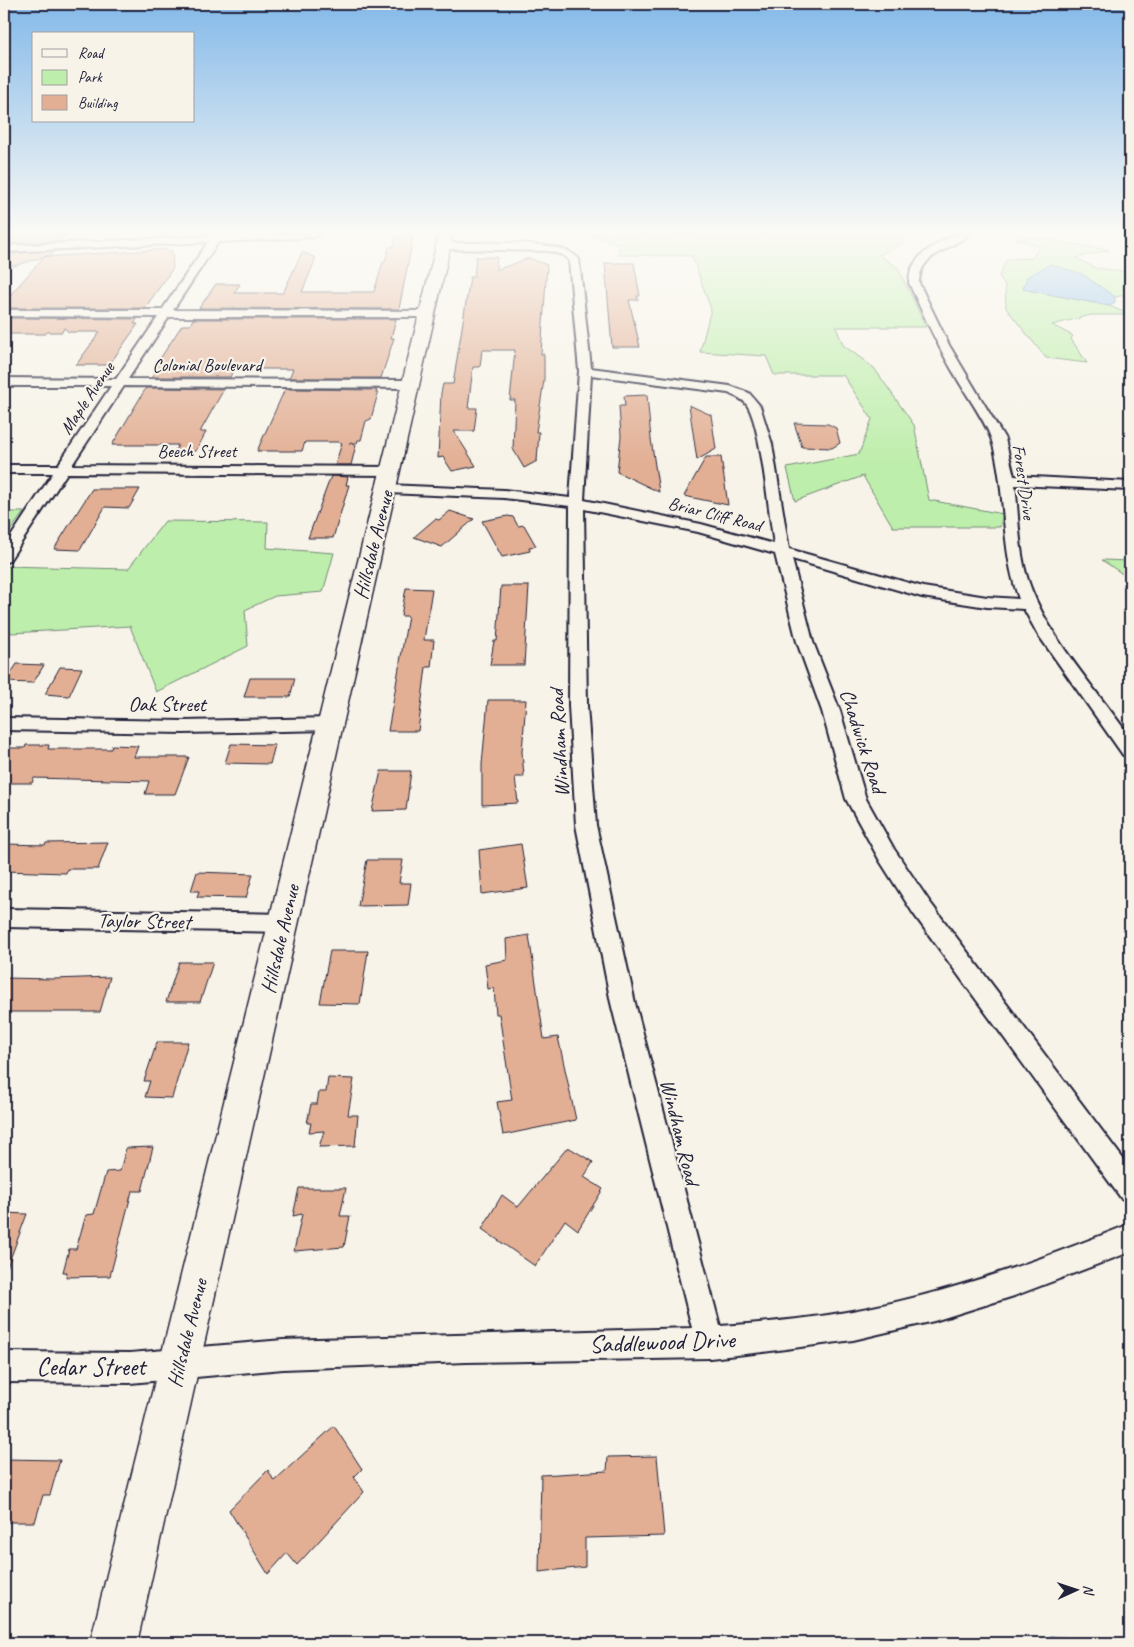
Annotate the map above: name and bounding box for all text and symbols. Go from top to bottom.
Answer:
legend [32,32,195,122]
text: Road [78,44,105,63]
text: Park [78,68,103,87]
text: Building [78,94,118,113]
street label: Colonial Boulevard [153,354,264,376]
street label: Maple Avenue [55,357,120,438]
street label: Beech Street [158,440,238,462]
street label: Forest Drive [1008,443,1040,522]
street label: Hillsdale Avenue [347,487,399,602]
street label: Briar Cliff Road [666,492,767,537]
street label: Windham Road [543,685,575,798]
street label: Chadwick Road [834,686,893,799]
street label: Oak Street [128,691,208,717]
street label: Hillsdale Avenue [255,881,305,996]
street label: Taylor Street [97,907,194,935]
street label: Windham Road [654,1076,707,1191]
street label: Hillsdale Avenue [161,1275,213,1390]
street label: Saddlewood Drive [589,1323,737,1361]
street label: Cedar Street [37,1351,148,1383]
north arrow [1052,1564,1102,1614]
text: N [1080,1585,1097,1596]

